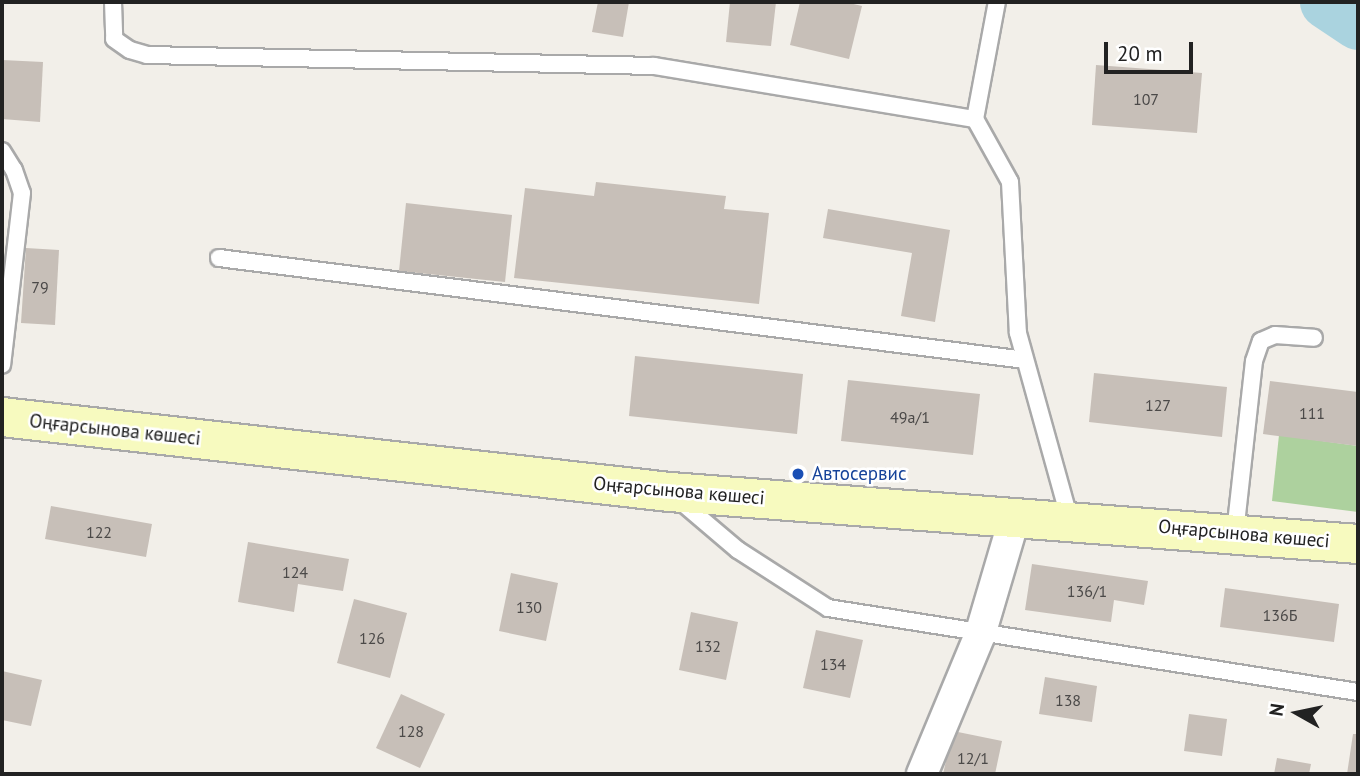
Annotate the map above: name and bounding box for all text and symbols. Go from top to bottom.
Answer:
scale bar [1108,28,1197,72]
text: 20 m [1117,40,1163,67]
house number: 107 [1133,89,1159,109]
house number: 79 [31,277,49,297]
house number: 127 [1145,395,1171,415]
house number: 111 [1299,403,1325,423]
house number: 49а/1 [890,407,930,427]
street label: Оңғарсынова көшесі [28,410,202,450]
place label: Автосервис [812,463,907,485]
marker: Автосервис [790,466,806,482]
street label: Оңғарсынова көшесі [592,472,766,510]
street label: Оңғарсынова көшесі [1157,515,1331,553]
house number: 122 [86,522,112,542]
house number: 124 [282,562,308,582]
house number: 136/1 [1067,581,1107,601]
house number: 130 [516,597,542,617]
house number: 136Б [1263,605,1297,625]
house number: 126 [359,628,385,648]
house number: 132 [695,636,721,656]
house number: 134 [820,654,846,674]
north arrow [1262,678,1332,748]
house number: 138 [1055,690,1081,710]
text: N [1263,702,1289,718]
house number: 128 [398,721,424,741]
house number: 12/1 [957,748,989,768]

